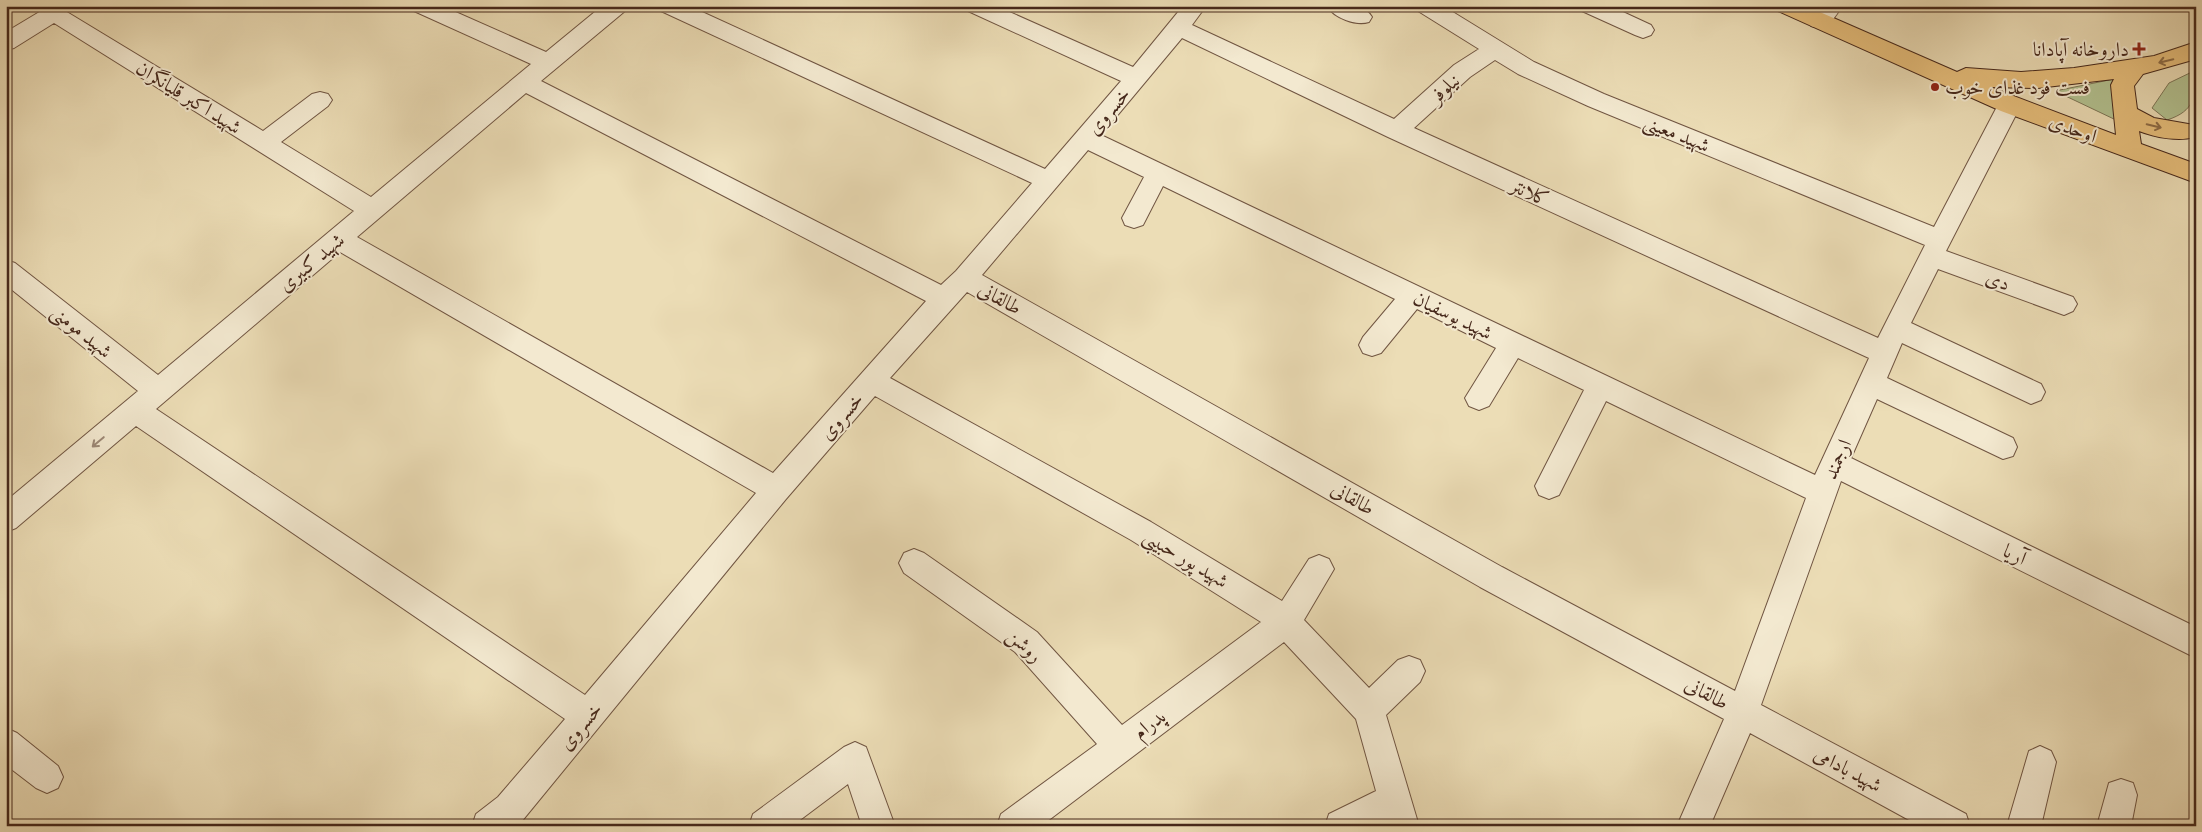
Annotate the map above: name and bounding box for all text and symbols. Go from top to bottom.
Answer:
place label: داروخانه آپادانا [2033,37,2129,64]
marker: داروخانه آپادانا [2133,43,2145,55]
street label: شهید اکبر قلیانگران [131,55,246,140]
one-way arrow [2159,57,2175,66]
street label: نیلوفر [1422,68,1465,110]
place label: فست فود غذای خوب [1945,75,2090,100]
marker: فست فود غذای خوب [1929,81,1941,93]
street label: خسروی [1081,82,1136,141]
street label: اوحدی [2046,108,2100,148]
street label: شهید معینی [1639,109,1714,160]
one-way arrow [2146,122,2162,131]
street label: کلانتر [1505,172,1553,211]
street label: شهید کبیری [273,227,350,297]
street label: دی [1982,265,2014,295]
street label: طالقانی [974,276,1026,320]
street label: شهید یوسفیان [1409,286,1497,345]
street label: شهید مومنی [45,299,117,365]
street label: خسروی [814,387,870,446]
street label: ارجمند [1818,435,1856,483]
one-way arrow [92,436,105,447]
street label: طالقانی [1327,476,1379,520]
street label: شهید پور حبیبی [1136,523,1233,597]
street label: آریا [1999,538,2033,572]
street label: روشن [1001,623,1048,669]
street label: طالقانی [1681,672,1733,714]
street label: خسروی [553,697,608,756]
street label: پدرام [1128,704,1174,749]
street label: شهید بادامی [1809,741,1886,798]

